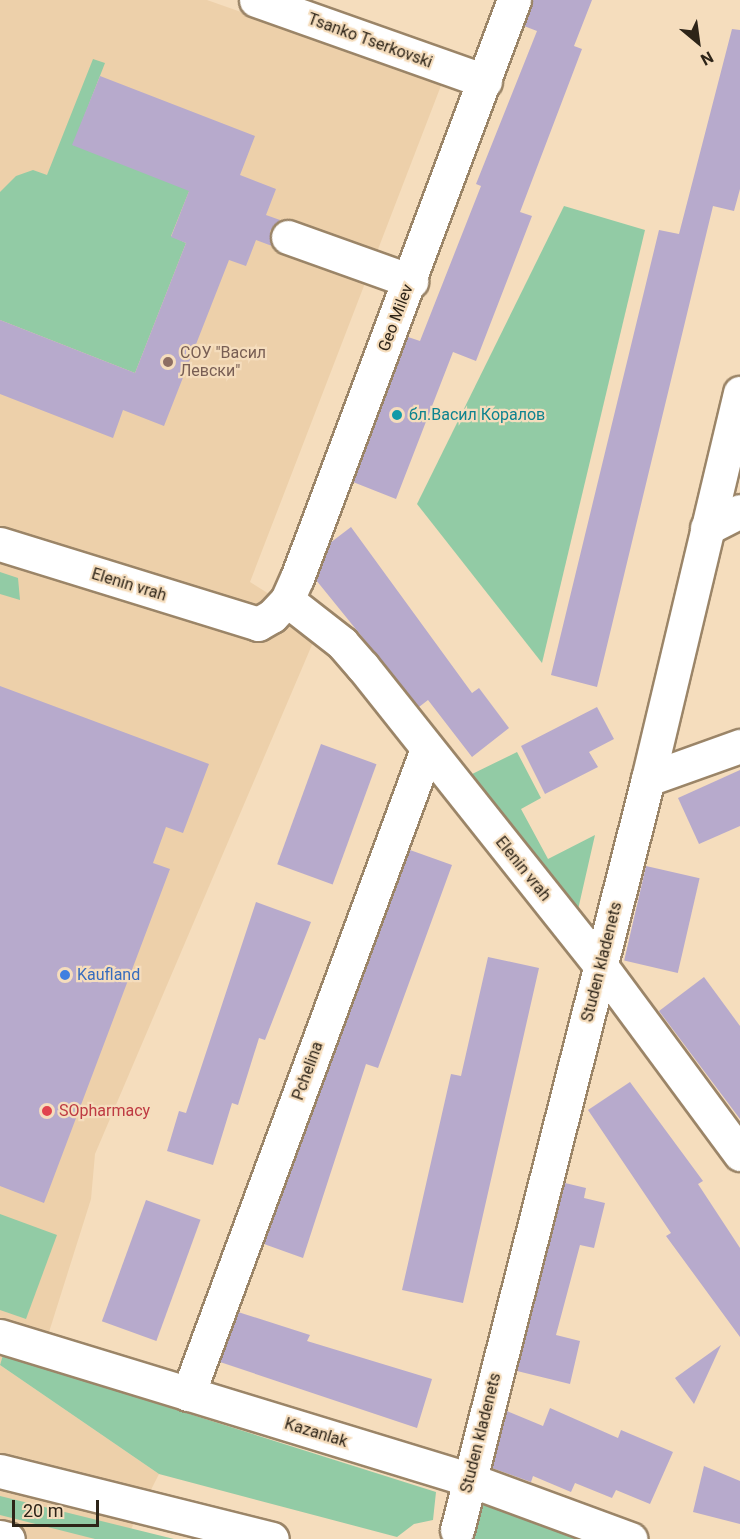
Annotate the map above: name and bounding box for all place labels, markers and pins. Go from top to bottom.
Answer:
place label: СОУ "Васил Левски" [180,343,266,381]
marker: СОУ "Васил Левски" [161,355,175,369]
place label: бл.Васил Коралов [409,405,545,425]
marker: бл.Васил Коралов [390,408,404,422]
place label: Kaufland [77,965,140,985]
marker: Kaufland [58,968,72,982]
place label: SOpharmacy [59,1101,150,1121]
marker: SOpharmacy [40,1104,54,1118]

